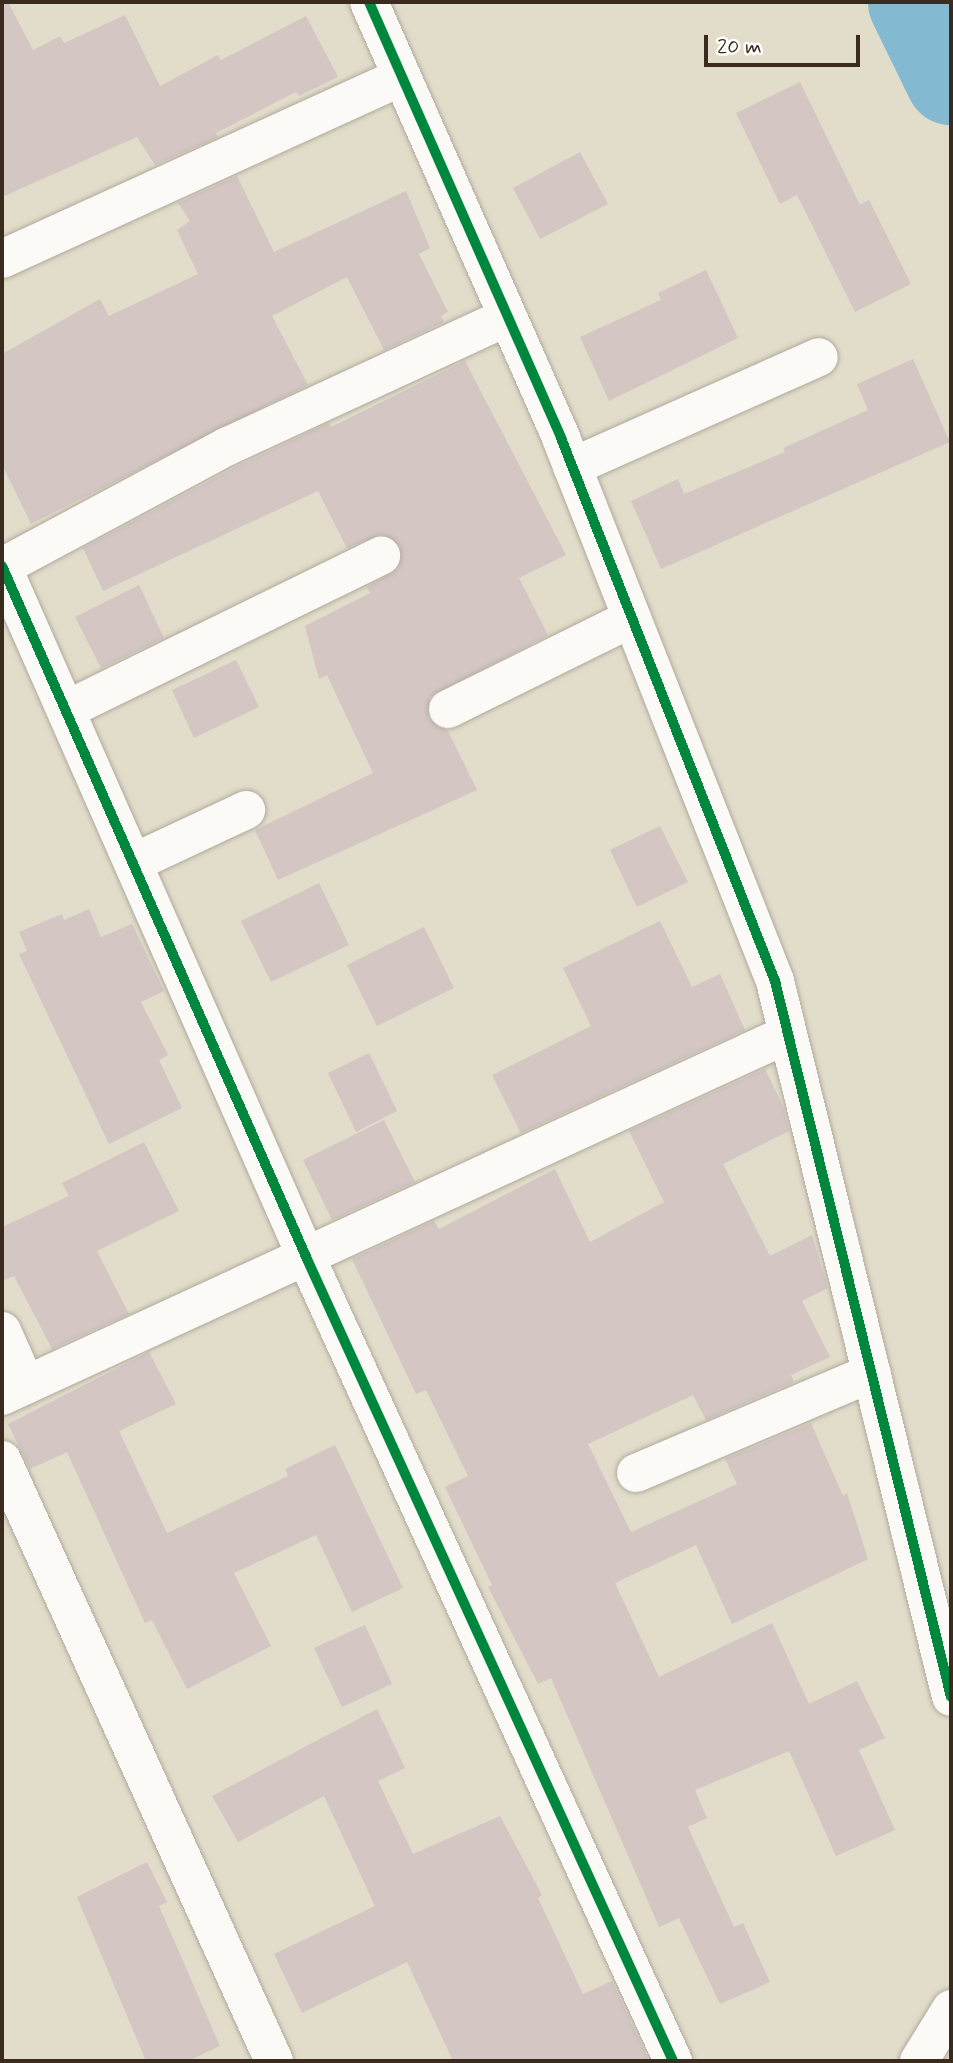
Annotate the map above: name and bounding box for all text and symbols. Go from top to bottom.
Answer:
scale bar [708,21,864,65]
text: 20 m [717,33,762,61]

